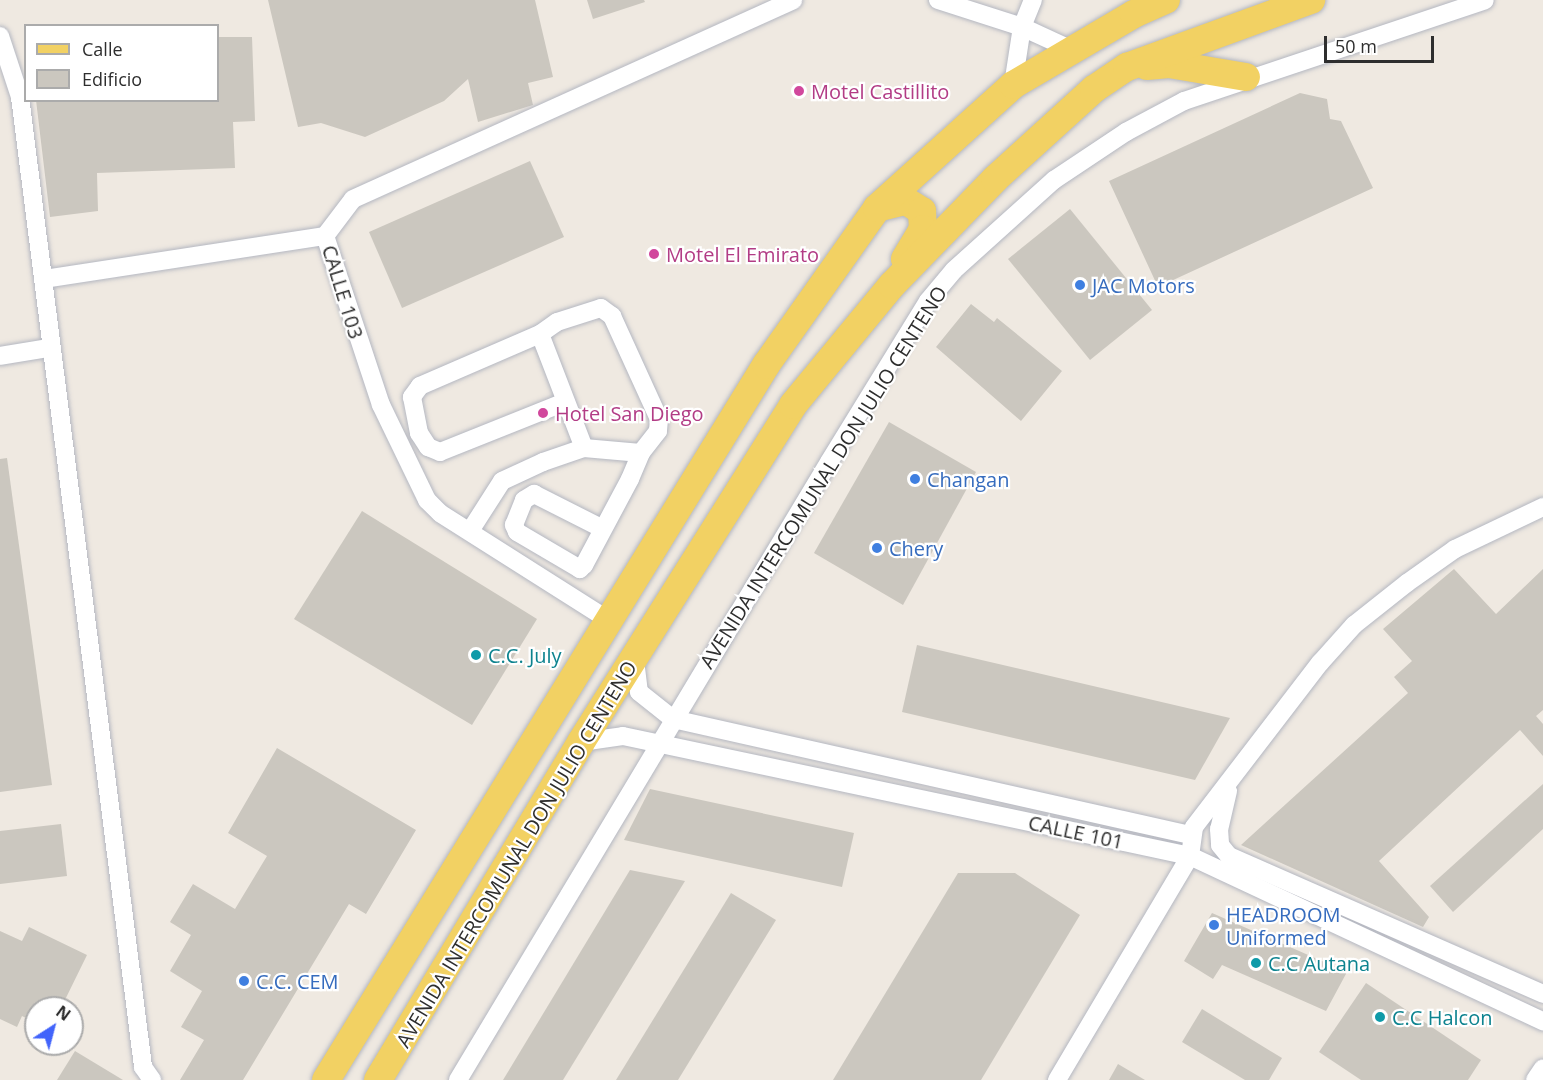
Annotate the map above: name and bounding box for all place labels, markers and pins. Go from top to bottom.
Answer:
place label: Motel Castillito [811,79,949,103]
marker: Motel Castillito [792,84,806,98]
place label: Motel El Emirato [666,242,819,266]
marker: Motel El Emirato [647,247,661,261]
place label: JAC Motors [1092,273,1195,297]
marker: JAC Motors [1073,278,1087,292]
place label: Hotel San Diego [555,401,704,425]
marker: Hotel San Diego [536,406,550,420]
place label: Changan [927,467,1009,491]
marker: Changan [908,472,922,486]
place label: Chery [889,536,943,560]
marker: Chery [870,541,884,555]
place label: C.C. July [488,643,562,667]
marker: C.C. July [469,648,483,662]
place label: HEADROOM Uniformed [1226,902,1340,949]
marker: HEADROOM Uniformed [1207,918,1221,932]
place label: C.C Autana [1268,951,1370,975]
marker: C.C Autana [1249,956,1263,970]
place label: C.C. CEM [256,969,339,993]
marker: C.C. CEM [237,974,251,988]
place label: C.C Halcon [1392,1005,1492,1029]
marker: C.C Halcon [1373,1010,1387,1024]

